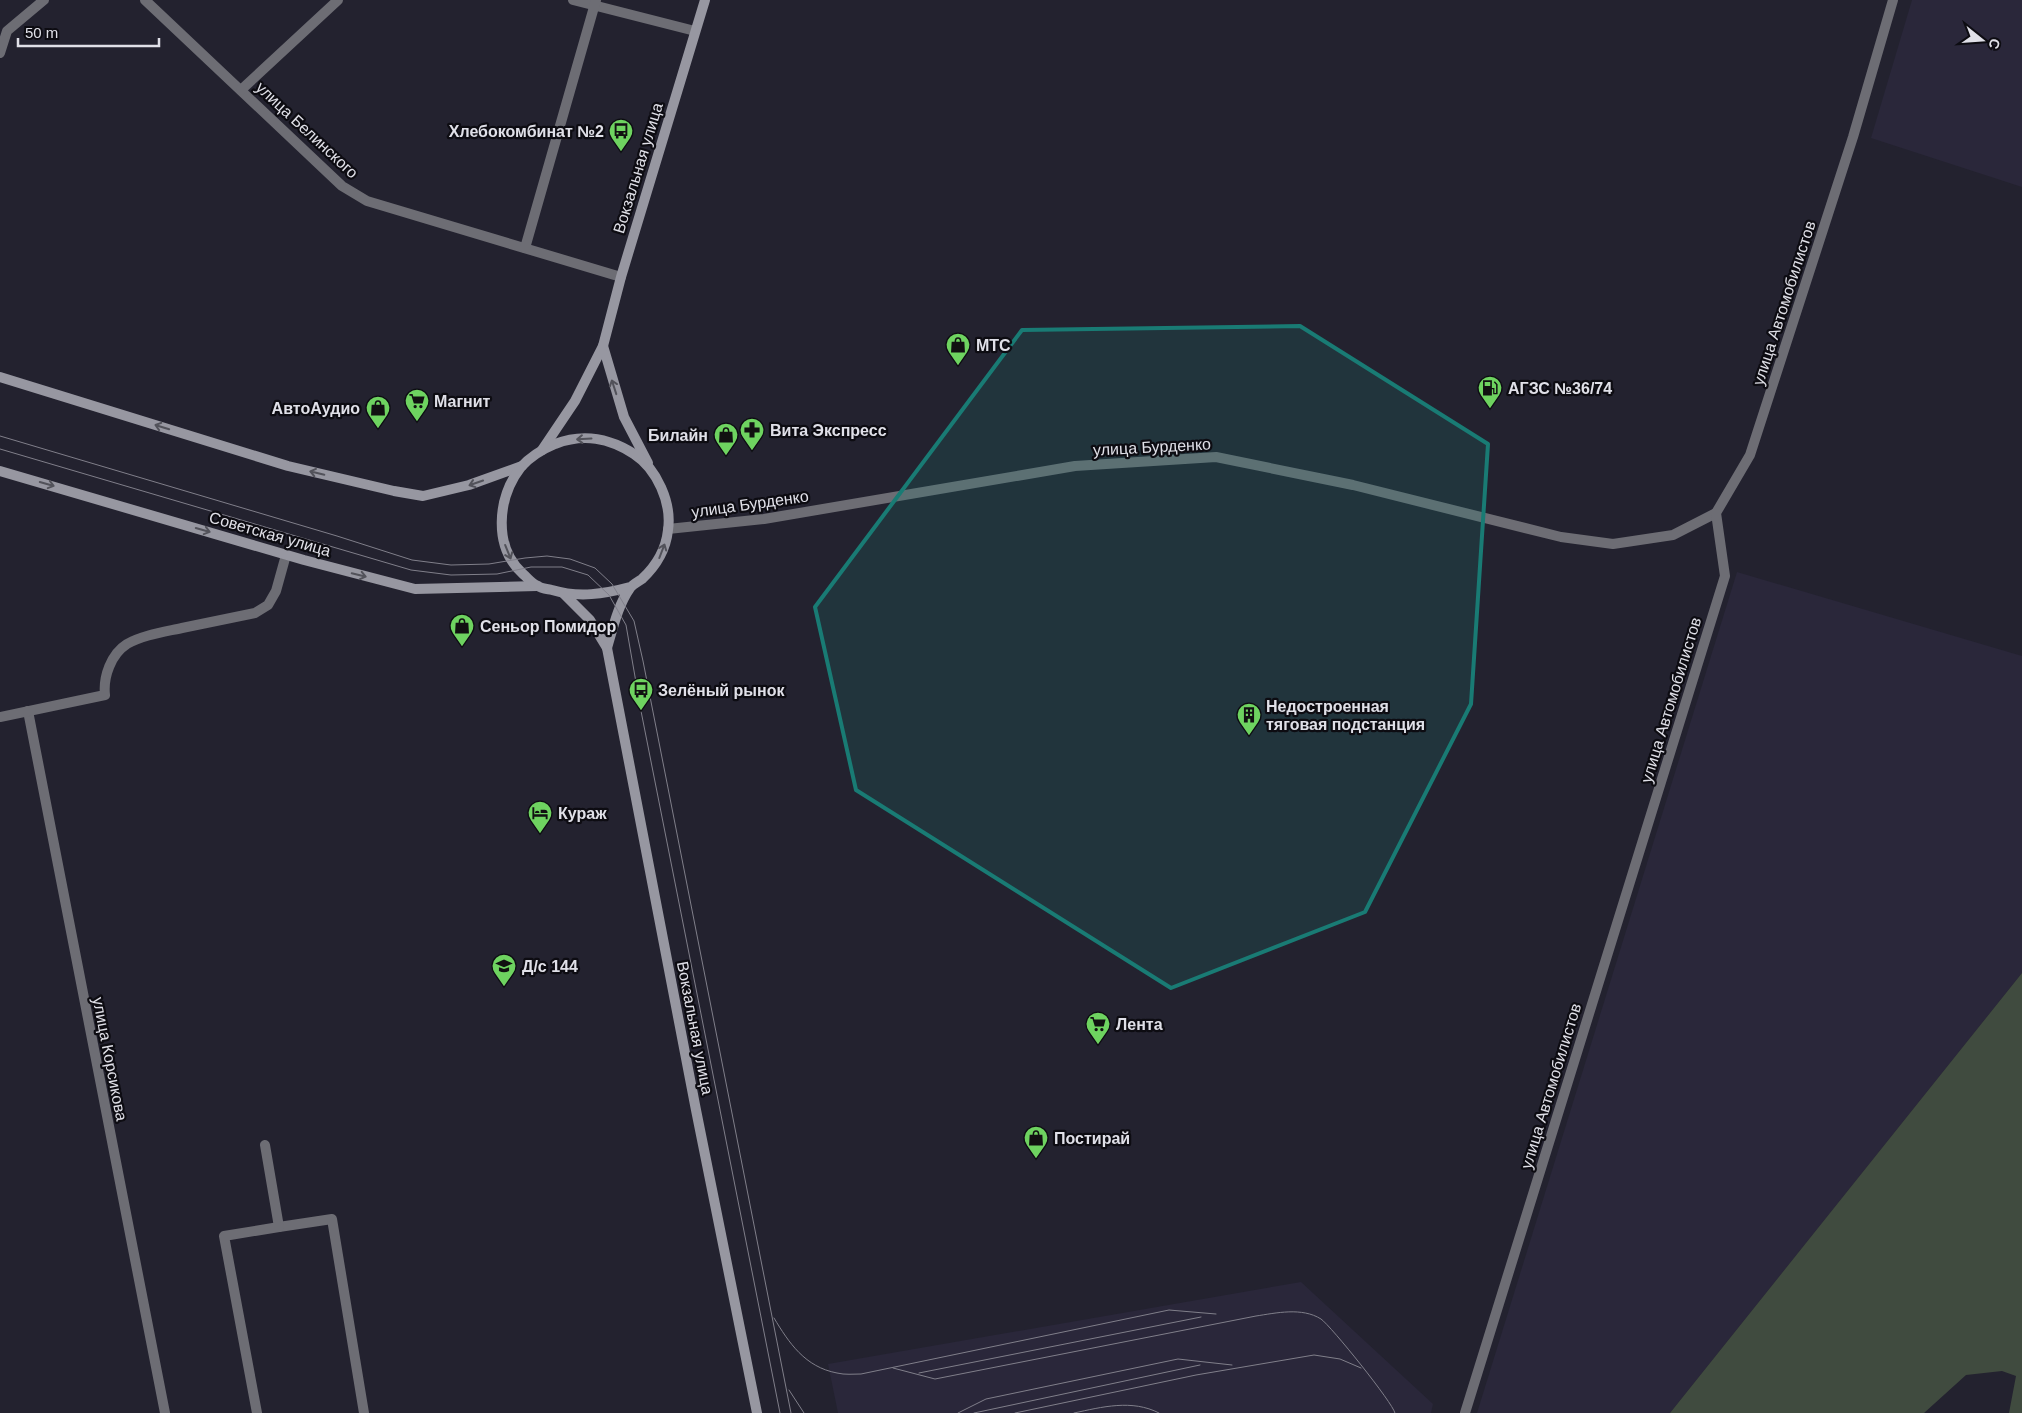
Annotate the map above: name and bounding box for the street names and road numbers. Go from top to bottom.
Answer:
street label: улица Белинского [253,78,361,182]
street label: Вокзальная улица [610,101,666,235]
street label: улица Автомобилистов [1749,219,1819,387]
street label: улица Бурденко [1093,435,1212,459]
street label: улица Бурденко [690,487,810,521]
street label: Советская улица [207,509,333,560]
street label: улица Автомобилистов [1638,615,1704,785]
street label: Вокзальная улица [674,960,716,1096]
street label: улица Корсикова [90,996,130,1122]
street label: улица Автомобилистов [1518,1001,1584,1171]

